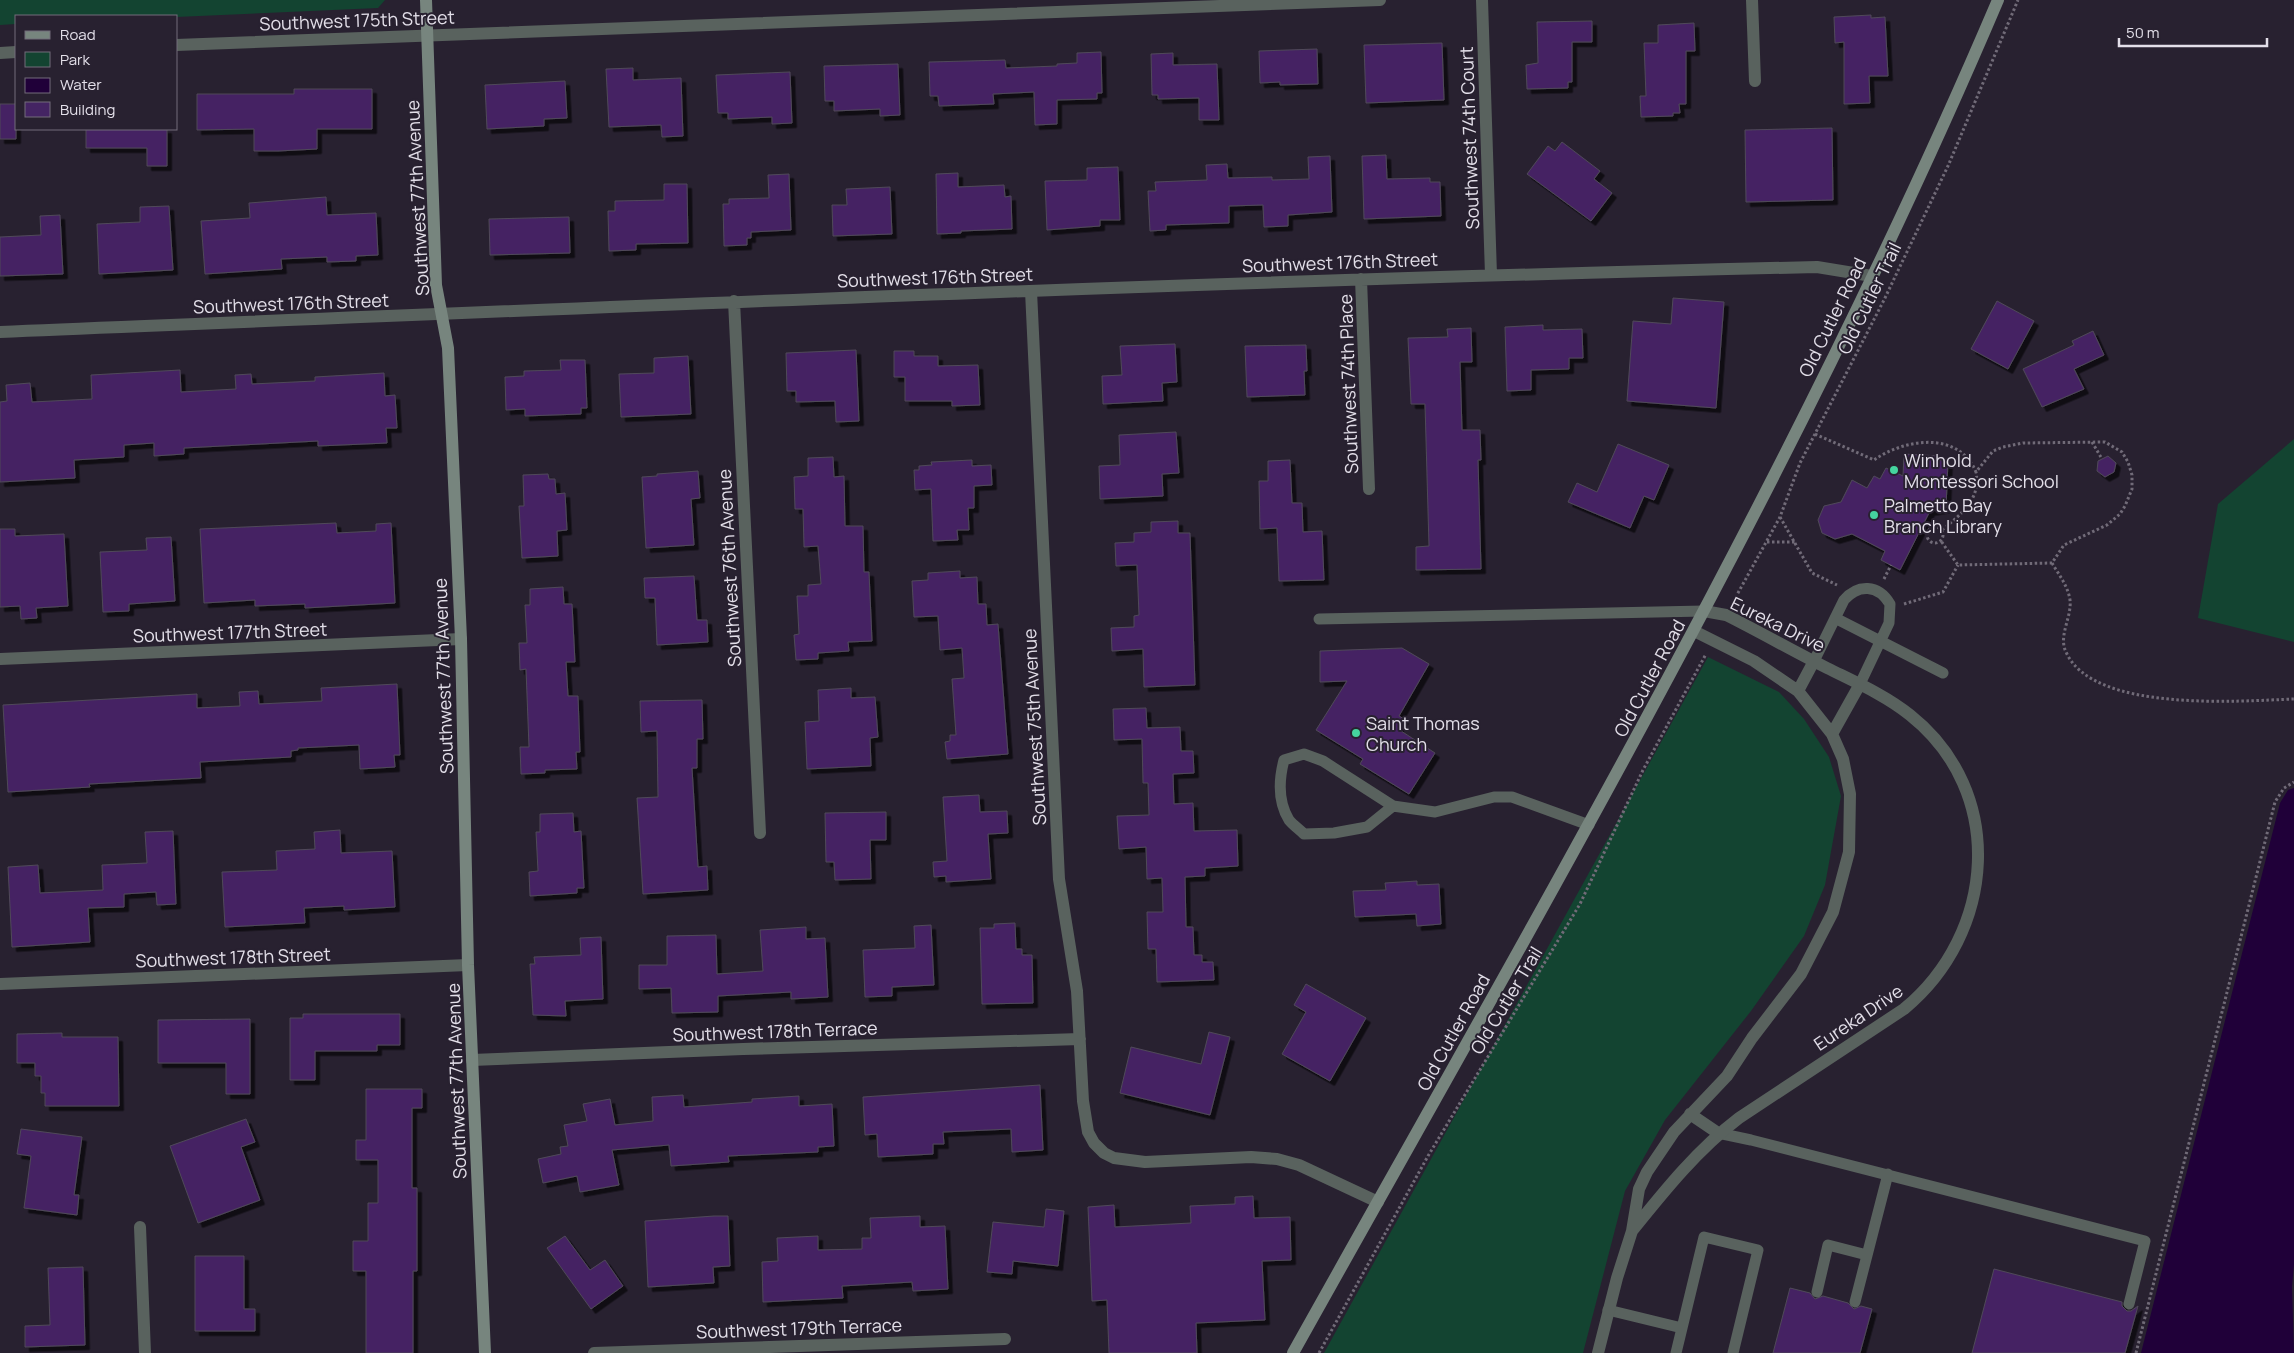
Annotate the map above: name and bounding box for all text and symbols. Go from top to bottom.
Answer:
street label: Southwest 175th Street [259,5,455,35]
legend [15,15,178,130]
scale bar [2119,15,2266,47]
text: 50 m [2126,22,2160,43]
text: Road [60,24,96,45]
street label: Southwest 74th Court [1454,46,1484,230]
text: Park [60,49,90,70]
text: Water [60,74,102,95]
text: Building [60,99,115,120]
street label: Southwest 77th Avenue [400,99,434,297]
street label: Old Cutler Trail [1832,238,1906,358]
street label: Southwest 176th Street [1242,247,1438,277]
street label: Old Cutler Road [1793,253,1871,381]
street label: Southwest 176th Street [837,262,1033,292]
street label: Southwest 176th Street [193,288,389,318]
street label: Southwest 74th Place [1333,293,1363,475]
place label: Winhold Montessori School [1904,448,2059,493]
marker: Winhold Montessori School [1888,464,1900,476]
street label: Southwest 76th Avenue [712,469,746,667]
place label: Palmetto Bay Branch Library [1884,493,2003,538]
marker: Palmetto Bay Branch Library [1868,509,1880,521]
street label: Southwest 77th Avenue [428,578,458,774]
street label: Eureka Drive [1727,591,1829,657]
street label: Old Cutler Road [1608,615,1690,741]
street label: Southwest 177th Street [132,617,328,647]
street label: Southwest 75th Avenue [1017,628,1051,826]
place label: Saint Thomas Church [1366,711,1480,756]
marker: Saint Thomas Church [1350,727,1362,739]
street label: Southwest 178th Street [135,942,331,972]
street label: Old Cutler Trail [1464,942,1548,1058]
street label: Old Cutler Road [1411,969,1495,1095]
street label: Eureka Drive [1809,978,1907,1056]
street label: Southwest 77th Avenue [441,983,471,1179]
street label: Southwest 178th Terrace [672,1015,878,1047]
street label: Southwest 179th Terrace [696,1312,902,1344]

